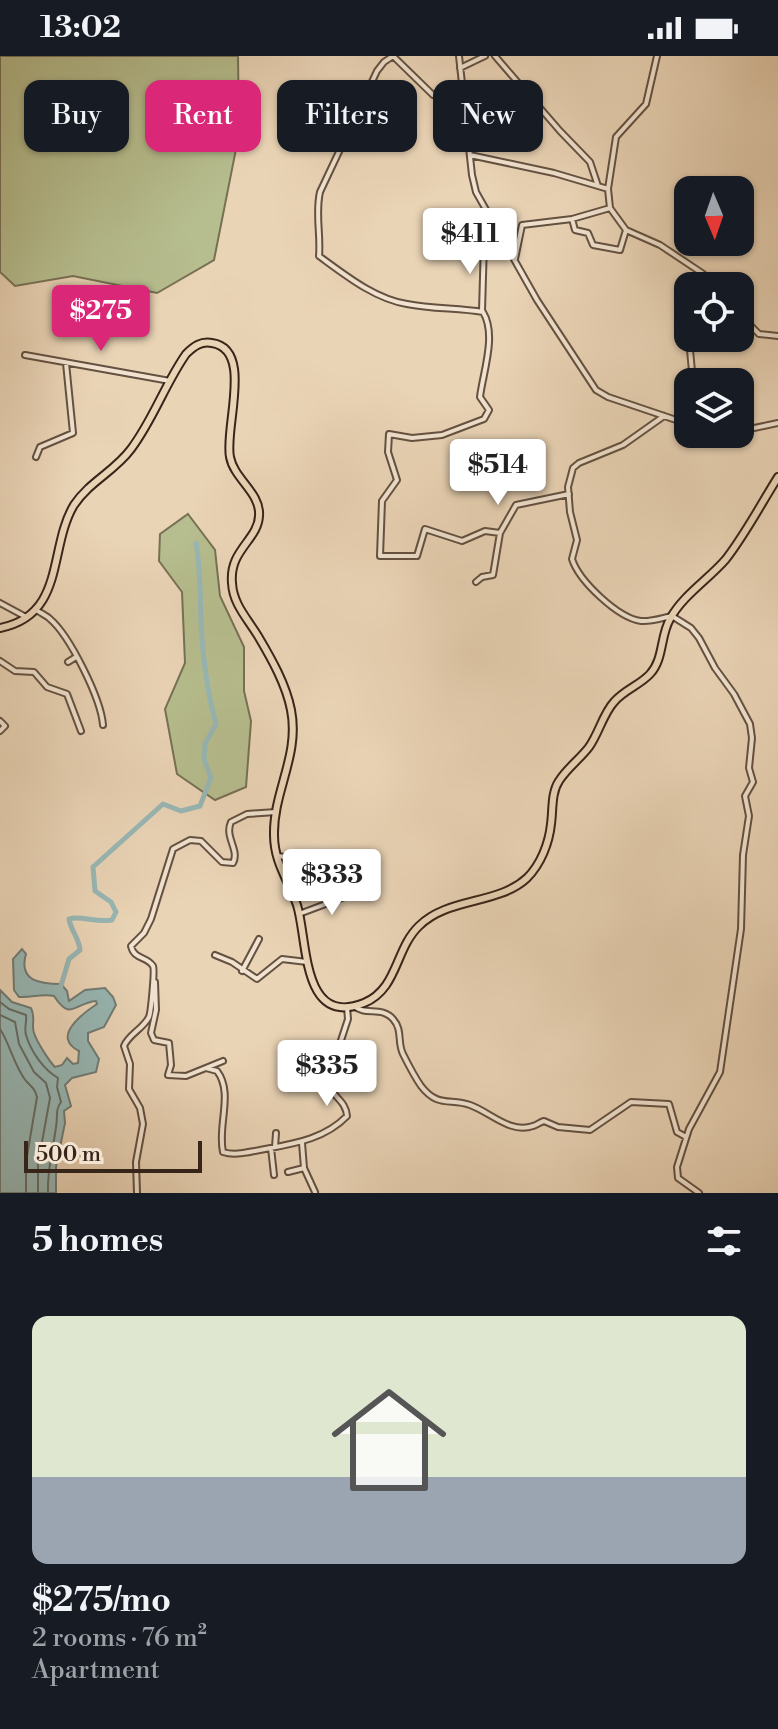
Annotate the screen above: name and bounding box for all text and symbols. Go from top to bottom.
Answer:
text: 13:02 [40,9,121,47]
chip: Buy [24,80,129,152]
chip: Rent [145,80,261,152]
chip: Filters [277,80,417,152]
chip: New [433,80,543,152]
north arrow [674,176,754,256]
map controls [674,176,754,448]
pin: $411 [423,208,517,276]
text: $411 [441,218,499,250]
button: locate [674,272,754,352]
pin: $275 [54,285,148,353]
text: $275 [70,295,132,327]
button: layers [674,368,754,448]
pin: $514 [451,439,545,507]
text: $514 [468,449,528,481]
pin: $333 [285,849,379,917]
text: $333 [301,859,363,891]
pin: $335 [280,1040,374,1108]
text: $335 [296,1050,358,1082]
scale bar [24,1137,202,1173]
text: 500 m [36,1141,101,1168]
icon: filters [702,1219,746,1263]
text: 5 homes [32,1220,163,1262]
icon: home [317,1368,461,1512]
text: $275/mo [32,1580,171,1622]
text: 2 rooms · 76 m² [32,1622,207,1654]
text: Apartment [32,1654,160,1686]

